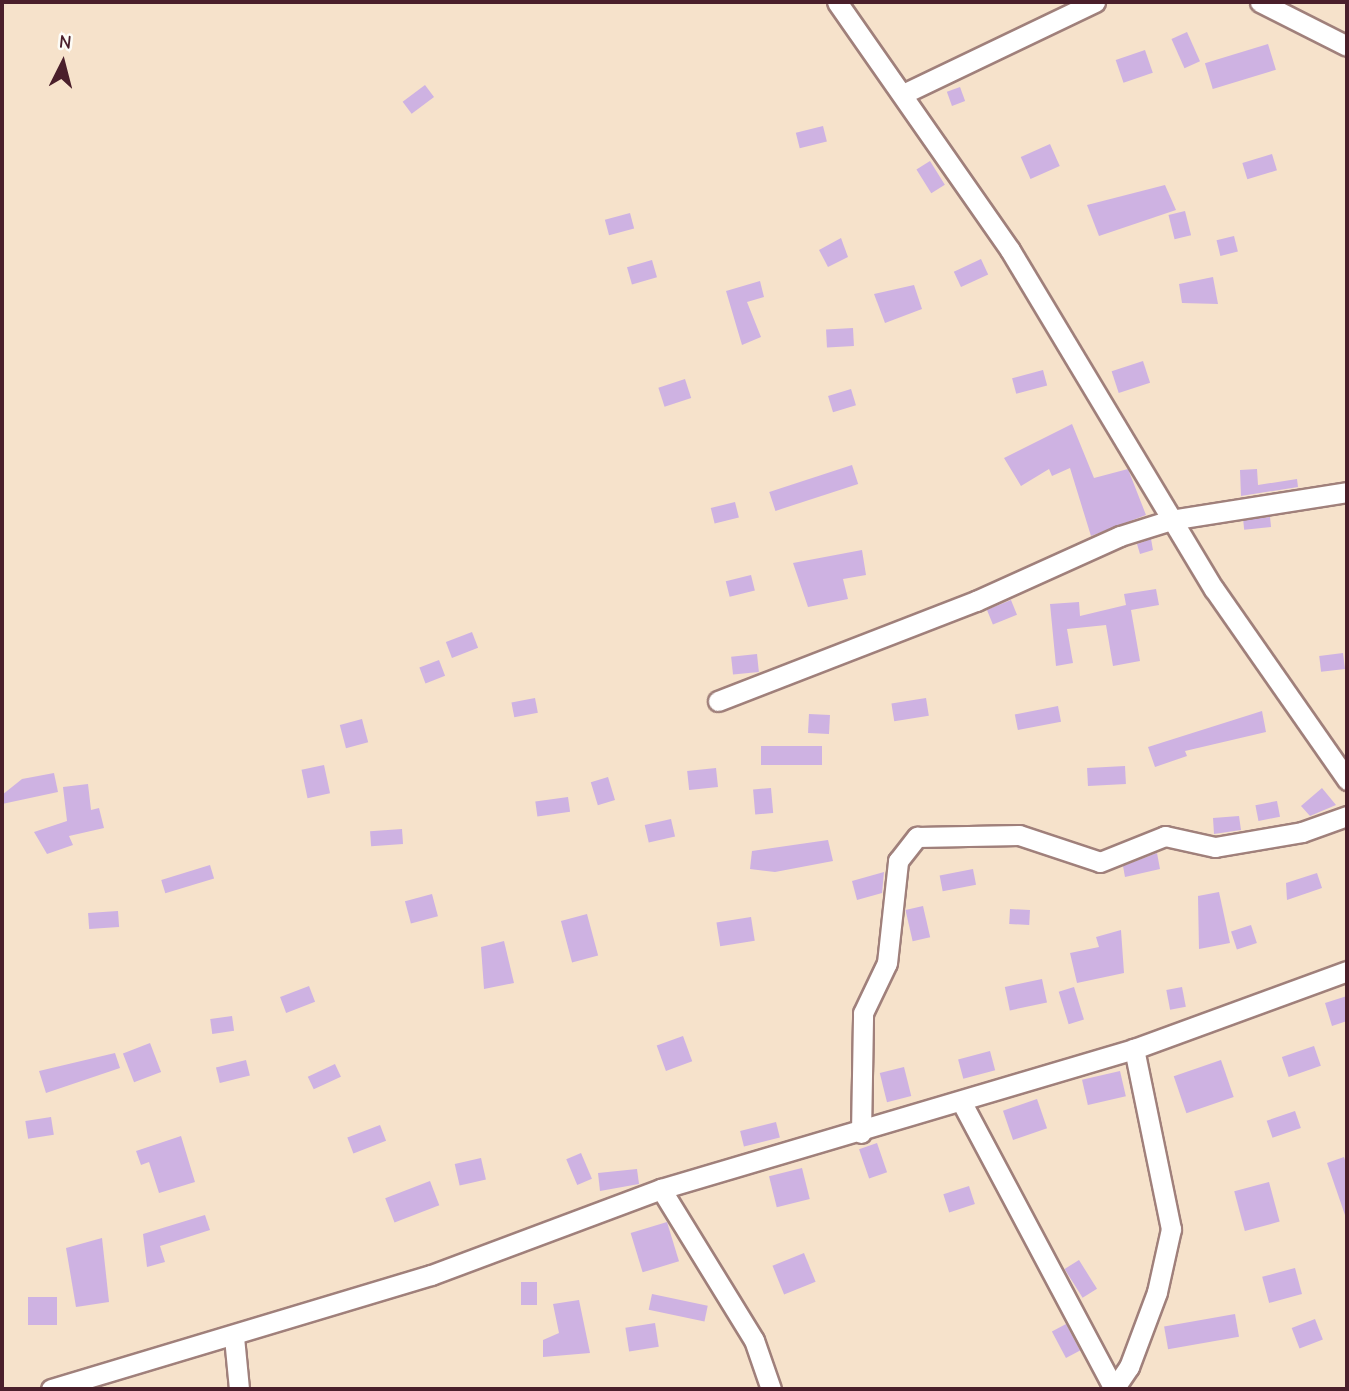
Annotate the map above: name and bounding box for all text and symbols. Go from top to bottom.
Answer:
north arrow [28,28,98,98]
text: N [58,31,72,54]

